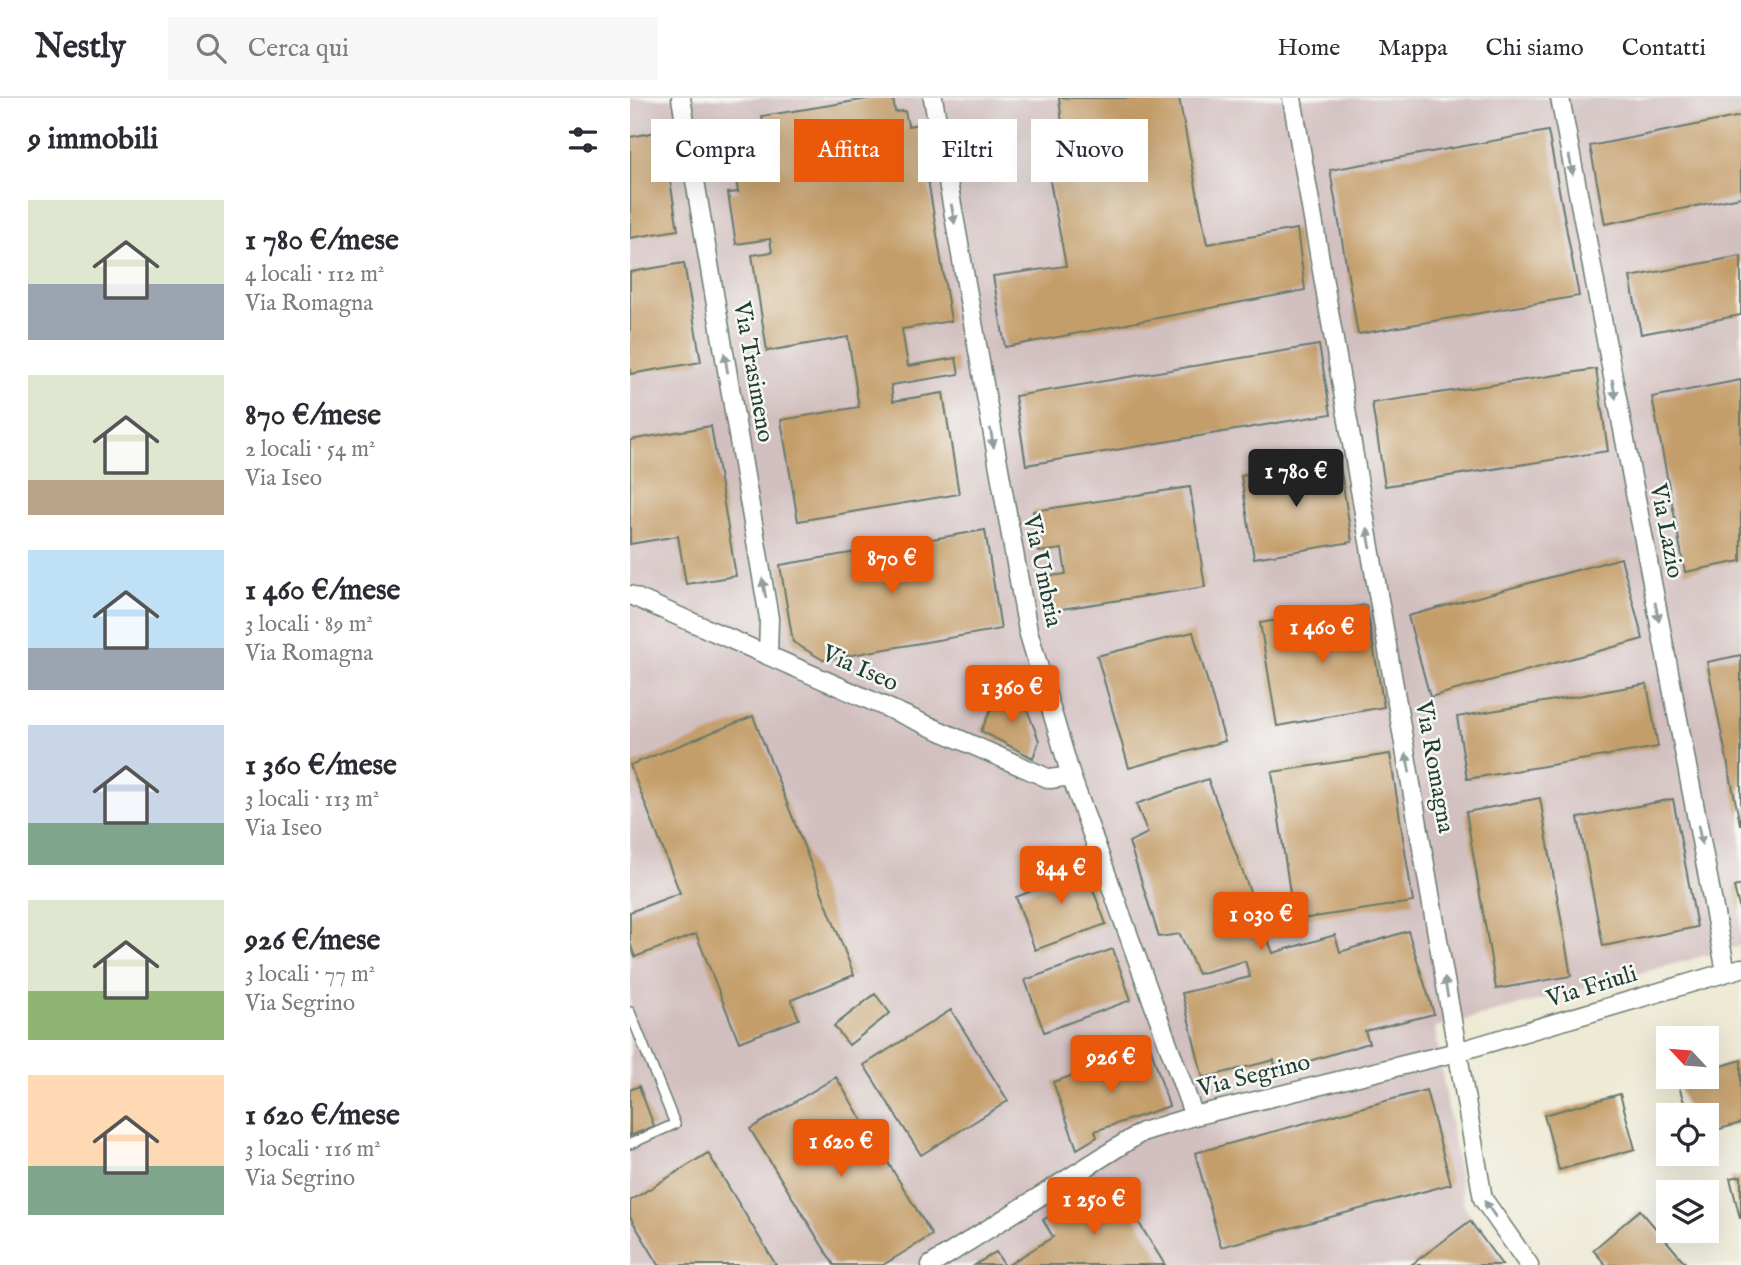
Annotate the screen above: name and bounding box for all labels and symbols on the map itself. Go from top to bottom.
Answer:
one-way arrow [1566,154,1577,176]
one-way arrow [948,203,959,225]
street label: Via Trasimeno [725,298,781,445]
one-way arrow [720,352,731,374]
one-way arrow [1609,378,1620,400]
one-way arrow [987,427,998,449]
pin: 1 780 € [1231,450,1361,509]
street label: Via Lazio [1641,480,1690,581]
street label: Via Umbria [1015,511,1069,631]
one-way arrow [1363,527,1374,549]
pin: 870 € [843,536,941,596]
one-way arrow [758,576,769,598]
one-way arrow [1652,601,1663,623]
pin: 1 460 € [1257,606,1387,665]
street label: Via Iseo [816,638,903,700]
pin: 1 360 € [947,666,1077,725]
street label: Via Romagna [1407,697,1461,836]
one-way arrow [1402,751,1413,773]
one-way arrow [1694,824,1705,846]
pin: 844 € [1012,846,1110,906]
pin: 1 030 € [1196,892,1326,952]
street label: Via Friuli [1542,959,1641,1016]
one-way arrow [1440,976,1451,998]
north arrow [1656,1026,1718,1088]
pin: 926 € [1062,1035,1160,1095]
street label: Via Segrino [1193,1047,1314,1105]
pin: 1 620 € [776,1119,906,1179]
pin: 1 250 € [1029,1178,1159,1237]
one-way arrow [1483,1200,1497,1218]

